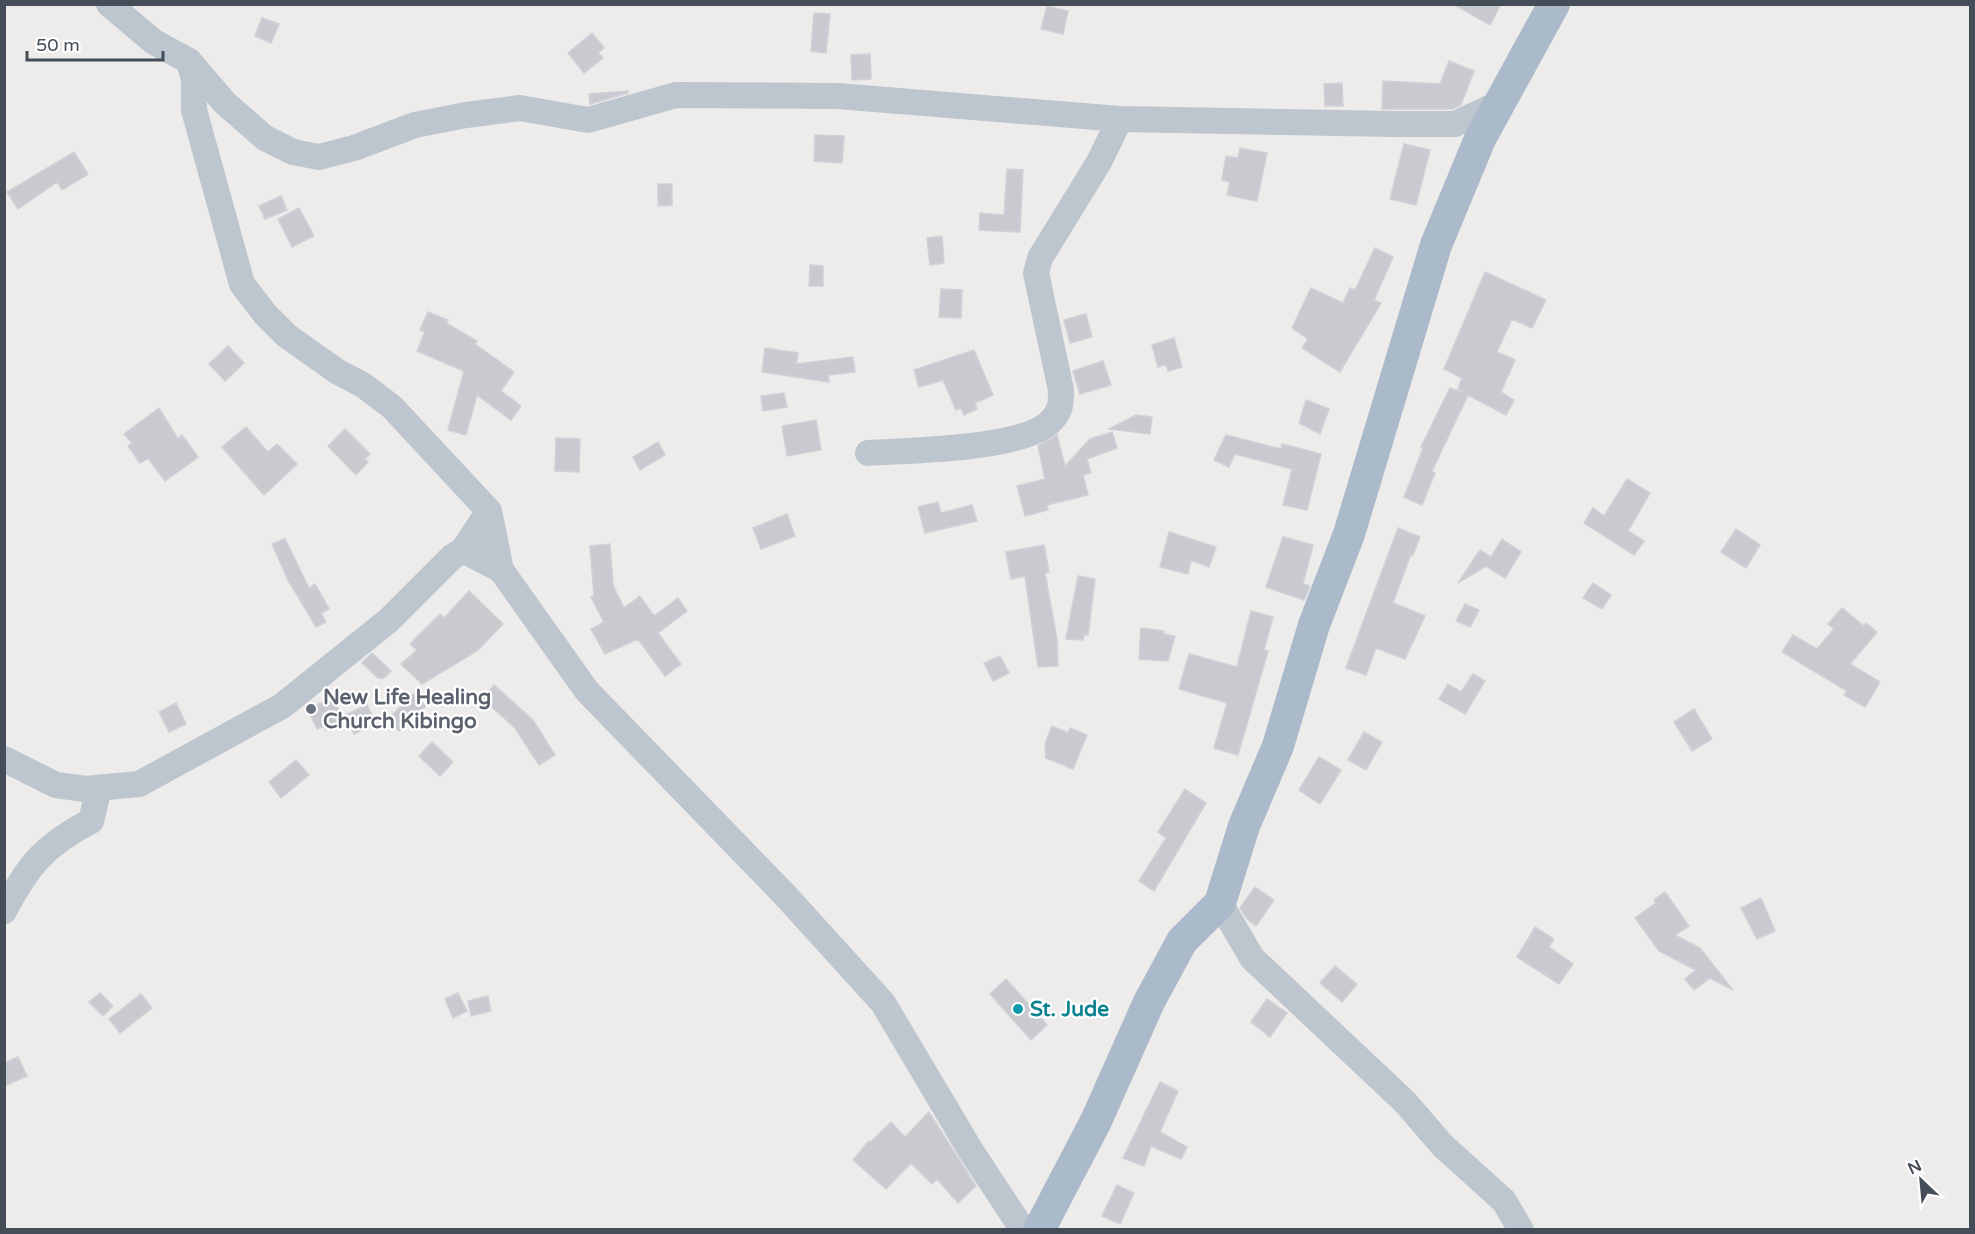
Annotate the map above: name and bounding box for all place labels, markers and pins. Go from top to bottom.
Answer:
place label: New Life Healing Church Kibingo [323,685,491,734]
marker: New Life Healing Church Kibingo [304,702,318,716]
place label: St. Jude [1030,997,1109,1022]
marker: St. Jude [1011,1002,1025,1016]

